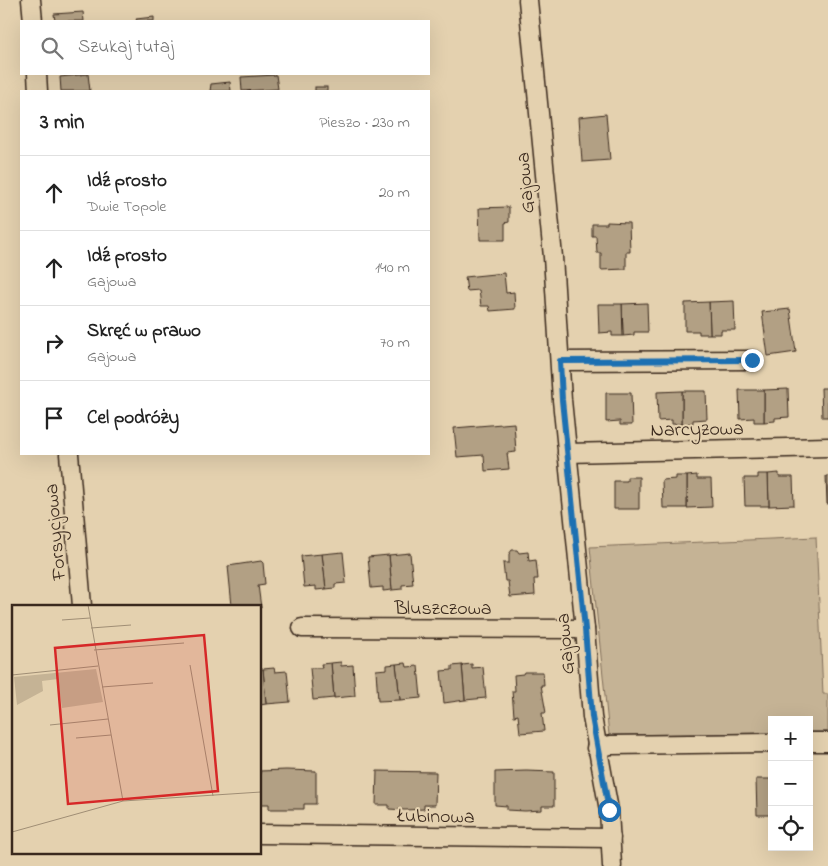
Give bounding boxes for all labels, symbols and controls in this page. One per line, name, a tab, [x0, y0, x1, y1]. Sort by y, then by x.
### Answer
search box	[20, 20, 430, 75]
icon: search	[38, 34, 66, 62]
text: Szukaj tutaj	[78, 34, 174, 61]
text: 3 min	[40, 108, 84, 138]
text: Pieszo · 230 m	[319, 111, 410, 135]
street label: Gajowa	[509, 151, 544, 215]
text: Idź prosto	[87, 168, 167, 195]
icon: ahead	[40, 179, 68, 207]
text: 20 m	[379, 181, 410, 205]
text: Dwie Topole	[87, 195, 167, 219]
text: Idź prosto	[87, 243, 167, 270]
icon: ahead	[40, 254, 68, 282]
text: 140 m	[375, 256, 410, 280]
text: Gajowa	[87, 270, 136, 294]
text: Skręć w prawo	[87, 318, 201, 345]
icon: right	[40, 329, 68, 357]
text: 70 m	[380, 331, 410, 355]
text: Gajowa	[87, 345, 136, 369]
route end	[741, 349, 764, 372]
icon: arrive	[40, 404, 68, 432]
text: Cel podróży	[87, 405, 179, 432]
street label: Narcyzowa	[650, 415, 744, 446]
street label: Forsycjowa	[38, 482, 75, 582]
street label: Bluszczowa	[393, 595, 492, 624]
inset map	[12, 605, 261, 854]
street label: Gajowa	[549, 612, 584, 676]
map controls	[768, 716, 813, 851]
button: +	[768, 716, 813, 761]
button: −	[768, 761, 813, 806]
route start	[598, 799, 621, 822]
street label: Łubinowa	[396, 802, 475, 833]
button: locate	[768, 806, 813, 851]

